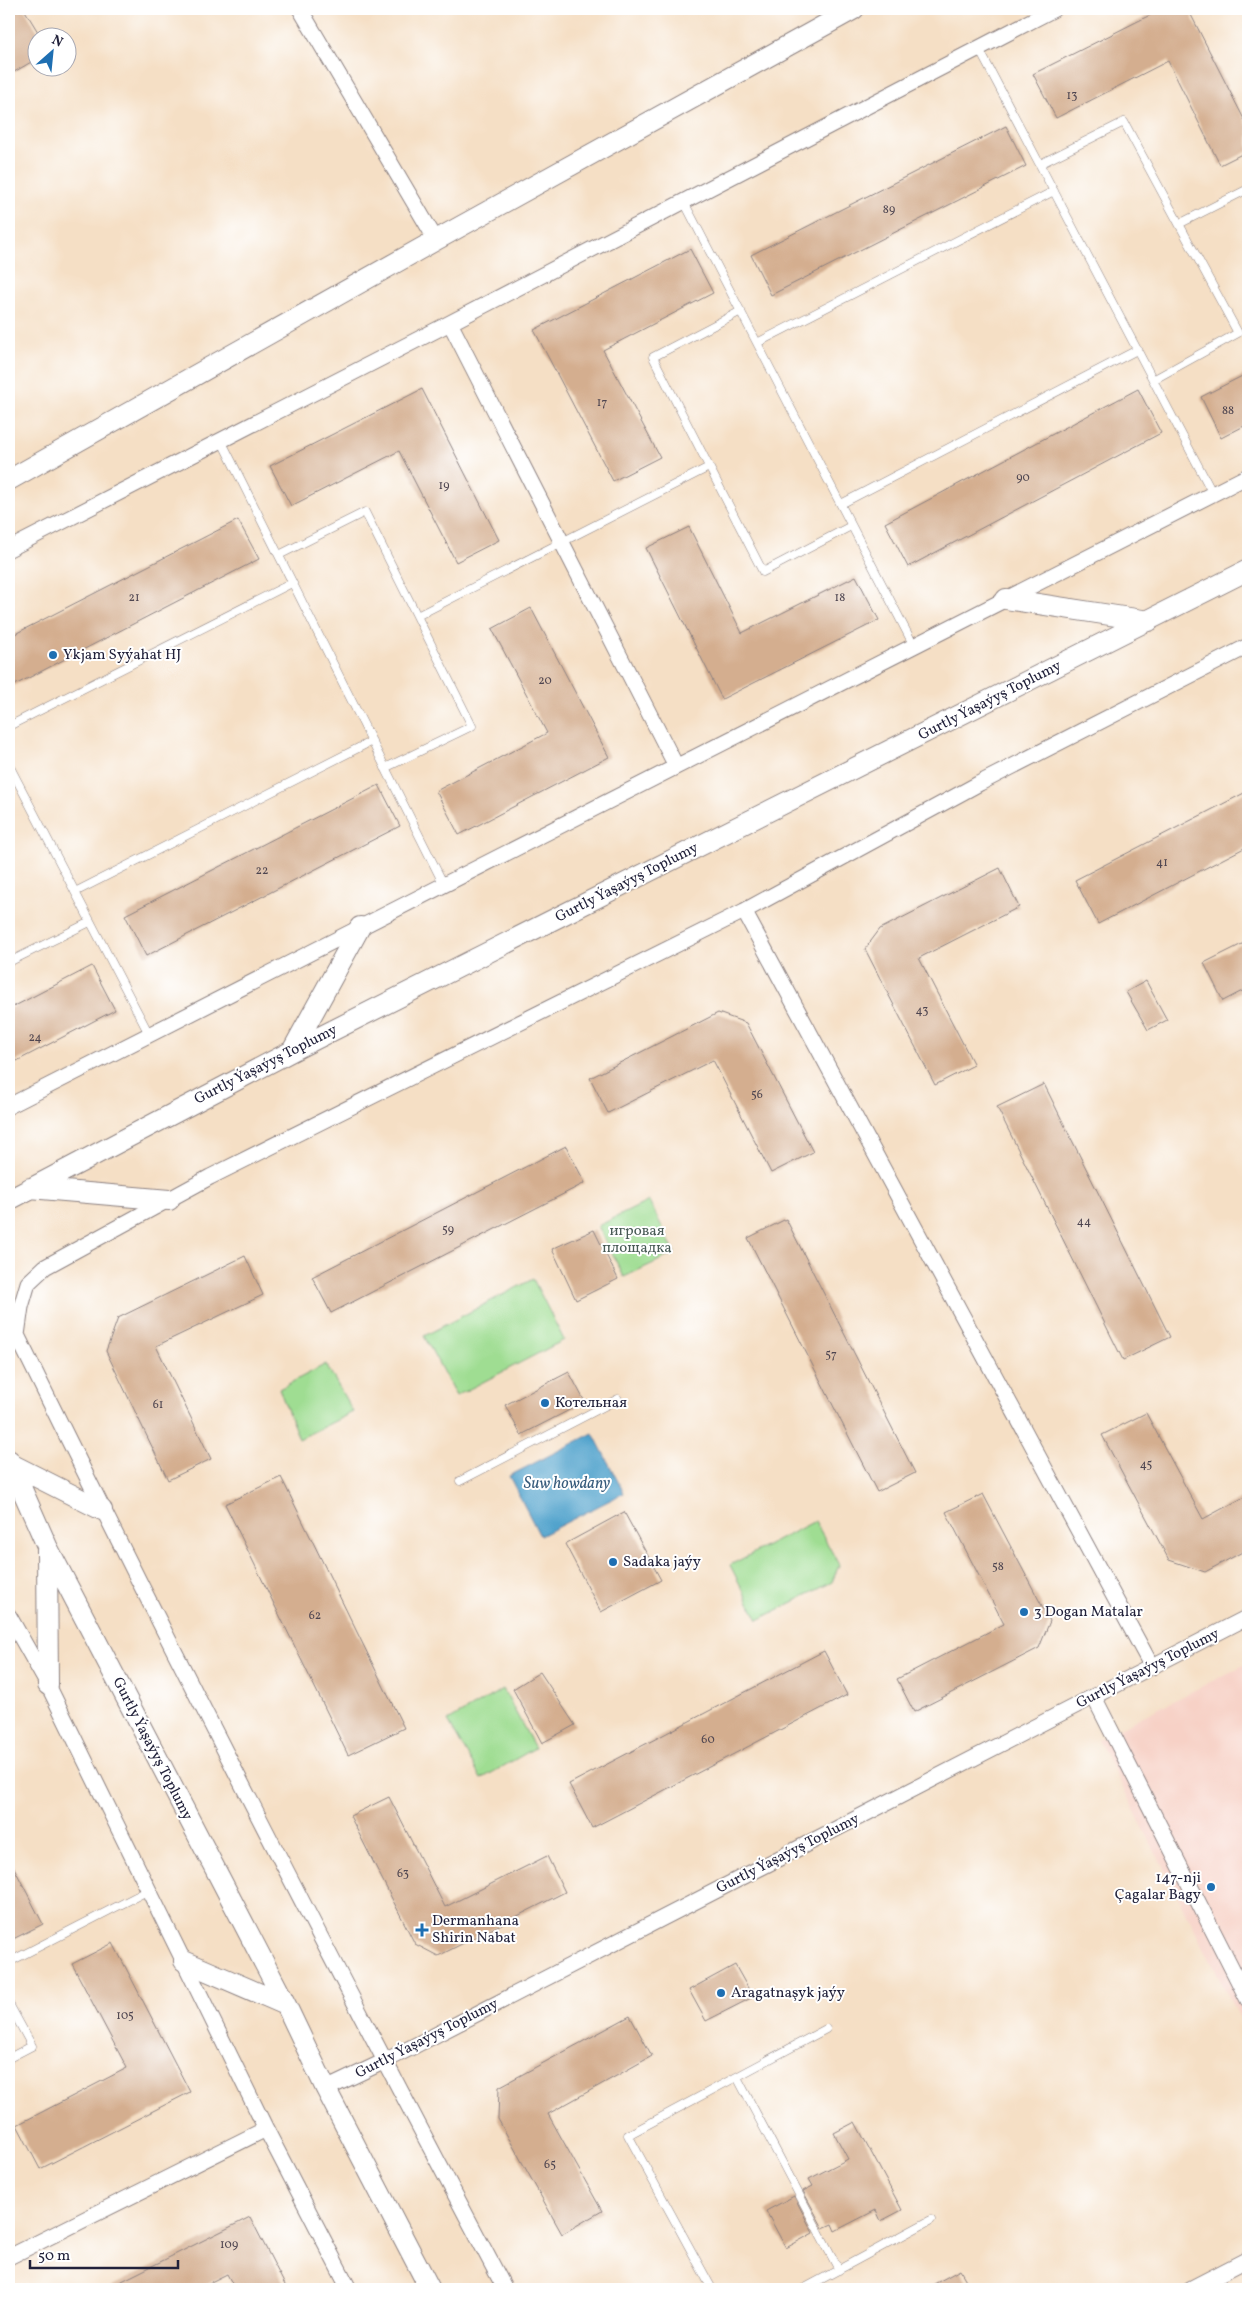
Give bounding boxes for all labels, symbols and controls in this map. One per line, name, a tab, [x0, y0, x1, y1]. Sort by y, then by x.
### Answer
north arrow	[28, 28, 78, 78]
text: N	[48, 31, 66, 53]
house number: 13	[1067, 88, 1077, 104]
house number: 89	[883, 202, 895, 218]
house number: 17	[597, 395, 607, 411]
house number: 88	[1222, 403, 1234, 419]
house number: 90	[1016, 470, 1030, 486]
house number: 19	[439, 478, 449, 494]
house number: 21	[128, 590, 140, 606]
house number: 18	[835, 590, 845, 606]
place label: Ykjam Syýahat HJ	[63, 645, 181, 666]
marker: Ykjam Syýahat HJ	[47, 649, 59, 661]
street label: Gurtly Ýaşaýyş Toplumy	[915, 656, 1065, 746]
house number: 20	[538, 673, 552, 689]
street label: Gurtly Ýaşaýyş Toplumy	[552, 838, 702, 928]
house number: 41	[1156, 855, 1168, 871]
house number: 22	[256, 863, 268, 879]
house number: 43	[916, 1003, 928, 1019]
street label: Gurtly Ýaşaýyş Toplumy	[191, 1020, 341, 1110]
house number: 24	[28, 1030, 42, 1046]
house number: 56	[751, 1087, 763, 1103]
house number: 44	[1077, 1214, 1091, 1230]
park label: игровая площадка	[602, 1221, 672, 1259]
house number: 59	[442, 1222, 454, 1238]
house number: 57	[825, 1347, 837, 1363]
place label: Котельная	[555, 1393, 627, 1414]
house number: 61	[153, 1397, 163, 1413]
marker: Котельная	[539, 1397, 551, 1409]
house number: 45	[1140, 1457, 1153, 1473]
water label: Suw howdany	[524, 1473, 610, 1495]
place label: Sadaka jaýy	[623, 1552, 701, 1573]
marker: Sadaka jaýy	[607, 1556, 619, 1568]
house number: 58	[992, 1559, 1004, 1575]
place label: 3 Dogan Matalar	[1034, 1602, 1143, 1623]
marker: 3 Dogan Matalar	[1018, 1606, 1030, 1618]
house number: 62	[309, 1608, 321, 1624]
street label: Gurtly Ýaşaýyş Toplumy	[1073, 1624, 1223, 1714]
street label: Gurtly Ýaşaýyş Toplumy	[107, 1674, 197, 1824]
house number: 60	[701, 1732, 715, 1748]
street label: Gurtly Ýaşaýyş Toplumy	[713, 1809, 863, 1899]
house number: 63	[397, 1866, 409, 1882]
place label: 147-nji Çagalar Bagy	[1115, 1868, 1201, 1906]
marker: 147-nji Çagalar Bagy	[1205, 1881, 1217, 1893]
place label: Dermanhana Shirin Nabat	[432, 1911, 519, 1949]
marker: Dermanhana Shirin Nabat	[416, 1924, 428, 1936]
place label: Aragatnaşyk jaýy	[731, 1983, 845, 2004]
marker: Aragatnaşyk jaýy	[715, 1987, 727, 1999]
street label: Gurtly Ýaşaýyş Toplumy	[352, 1994, 502, 2084]
house number: 105	[116, 2008, 134, 2024]
house number: 65	[544, 2157, 556, 2173]
house number: 109	[220, 2237, 238, 2253]
scale bar	[30, 2238, 178, 2270]
text: 50 m	[38, 2246, 70, 2267]

